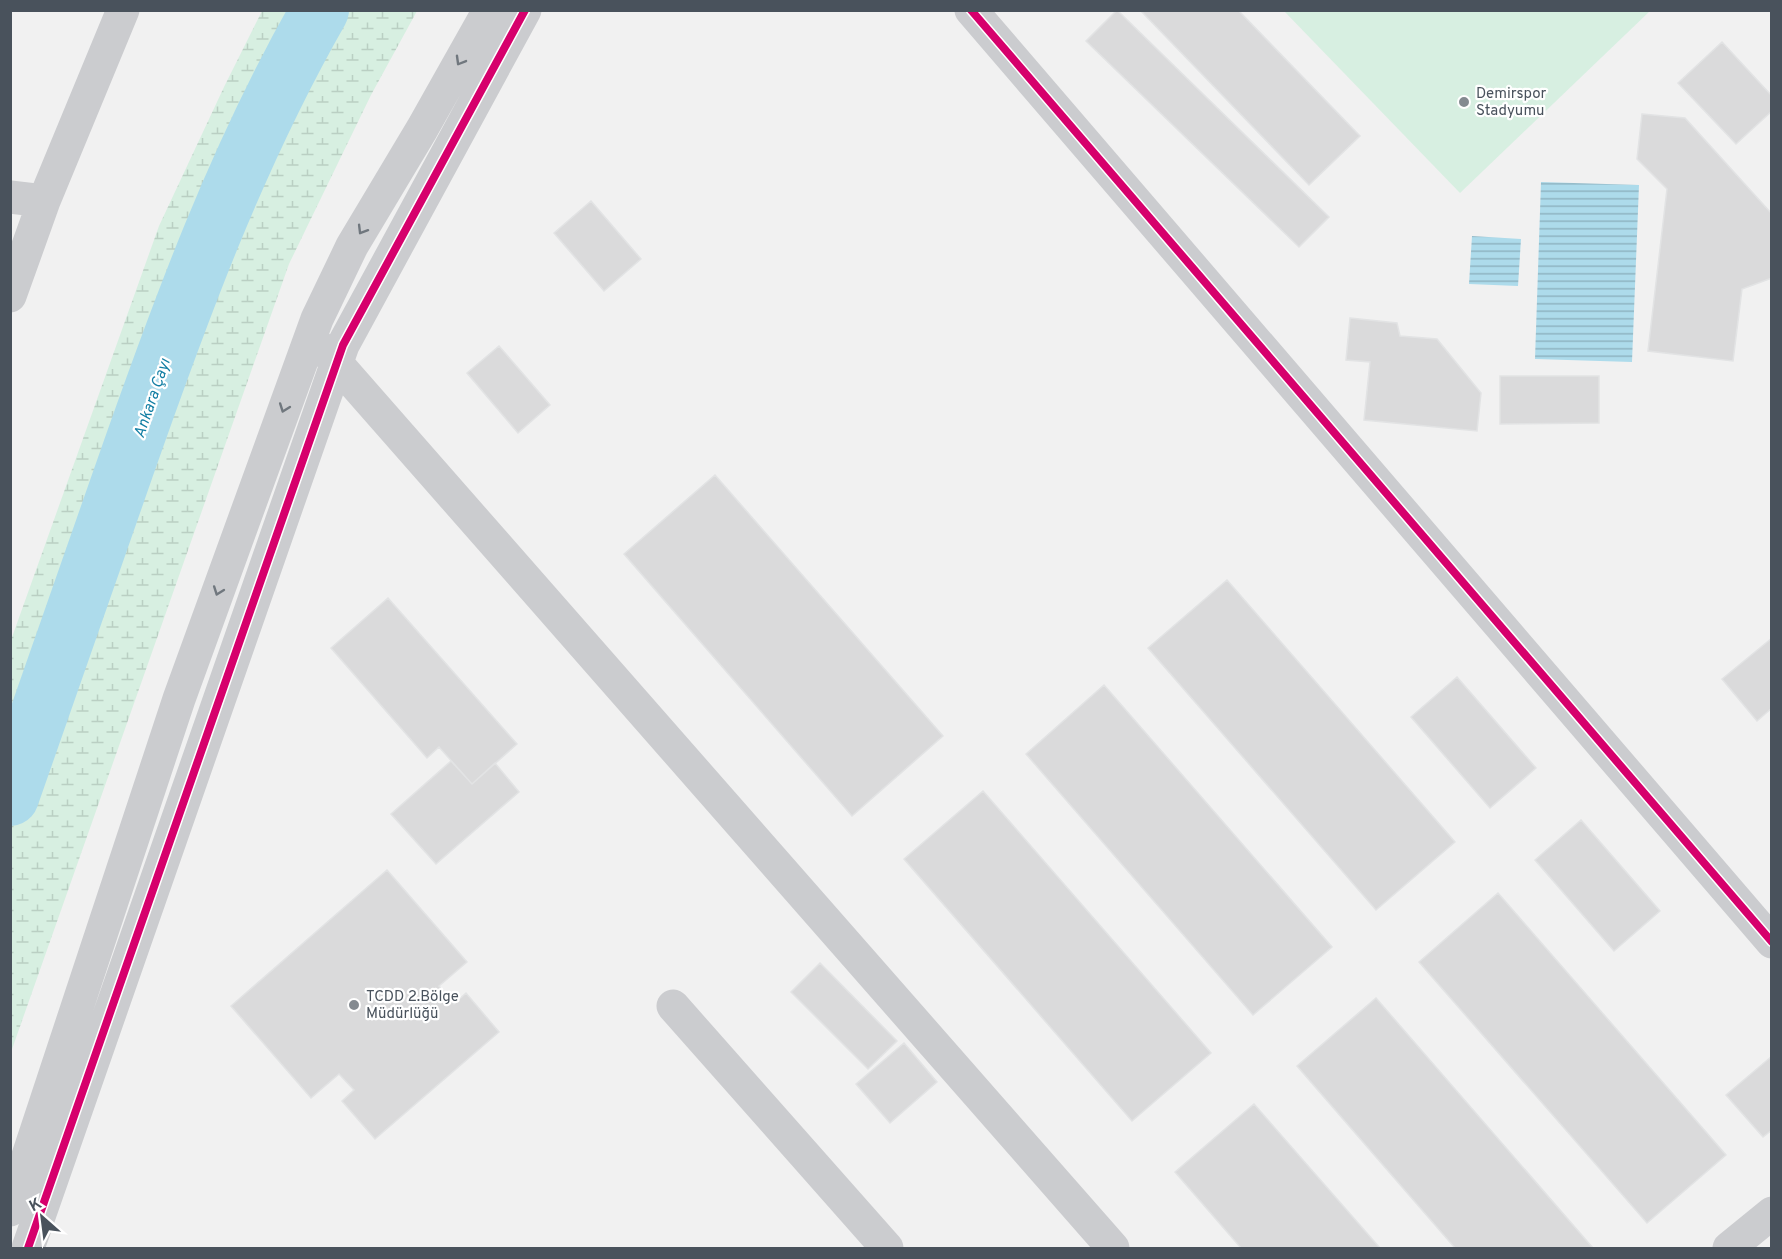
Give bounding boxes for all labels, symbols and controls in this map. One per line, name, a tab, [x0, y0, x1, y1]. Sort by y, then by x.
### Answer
one-way arrow	[456, 55, 467, 66]
place label: Demirspor Stadyumu	[1476, 85, 1547, 121]
marker: Demirspor Stadyumu	[1457, 95, 1471, 109]
one-way arrow	[357, 224, 369, 234]
water label: Ankara Çayı	[130, 355, 176, 441]
one-way arrow	[279, 402, 292, 413]
one-way arrow	[212, 586, 225, 596]
place label: TCDD 2.Bölge Müdürlüğü	[366, 988, 459, 1024]
marker: TCDD 2.Bölge Müdürlüğü	[347, 998, 361, 1012]
north arrow	[12, 1187, 72, 1247]
text: K	[26, 1194, 46, 1217]

